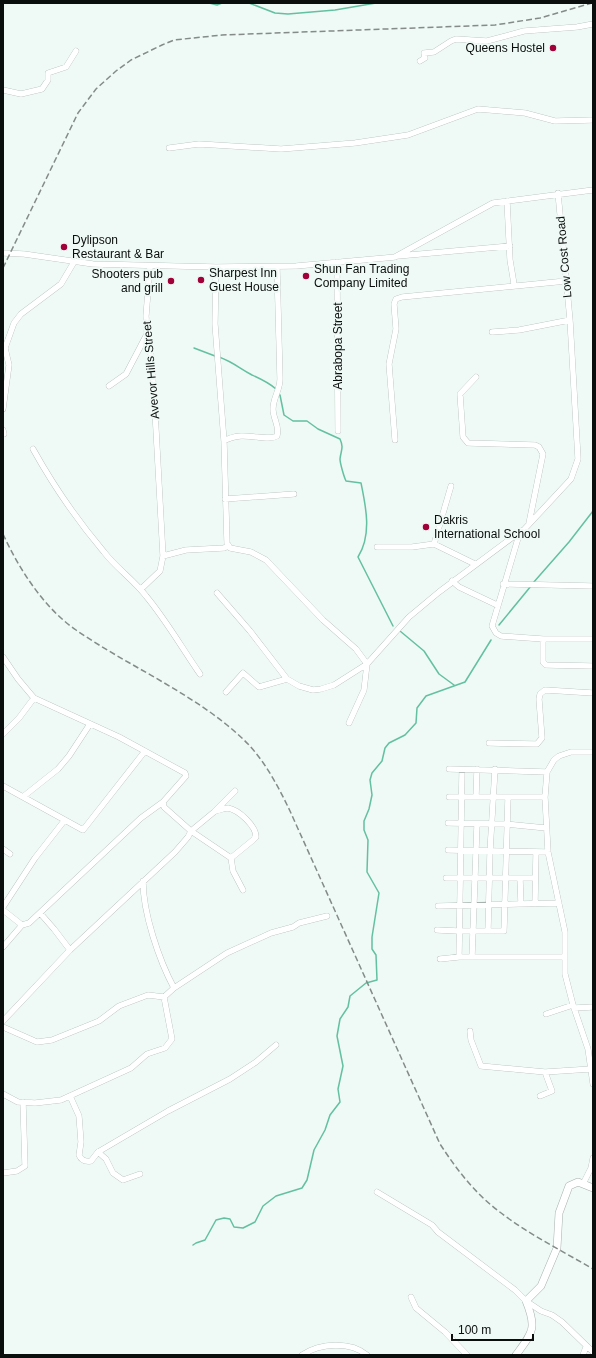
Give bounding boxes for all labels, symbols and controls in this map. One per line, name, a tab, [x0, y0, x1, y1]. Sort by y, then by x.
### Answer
place label: Queens Hostel	[466, 41, 545, 55]
marker: Queens Hostel	[548, 43, 558, 53]
street label: Low Cost Road	[553, 216, 575, 298]
place label: Dylipson Restaurant & Bar	[72, 233, 164, 261]
marker: Dylipson Restaurant & Bar	[59, 242, 69, 252]
place label: Shun Fan Trading Company Limited	[314, 262, 409, 290]
place label: Sharpest Inn Guest House	[209, 266, 279, 294]
place label: Shooters pub and grill	[92, 267, 163, 295]
marker: Shun Fan Trading Company Limited	[301, 271, 311, 281]
marker: Sharpest Inn Guest House	[196, 275, 206, 285]
marker: Shooters pub and grill	[166, 276, 176, 286]
street label: Abrabopa Street	[331, 302, 345, 390]
street label: Avevor Hills Street	[140, 320, 162, 420]
place label: Dakris International School	[434, 513, 540, 541]
marker: Dakris International School	[421, 522, 431, 532]
scale bar	[452, 1316, 533, 1342]
text: 100 m	[458, 1323, 491, 1337]

